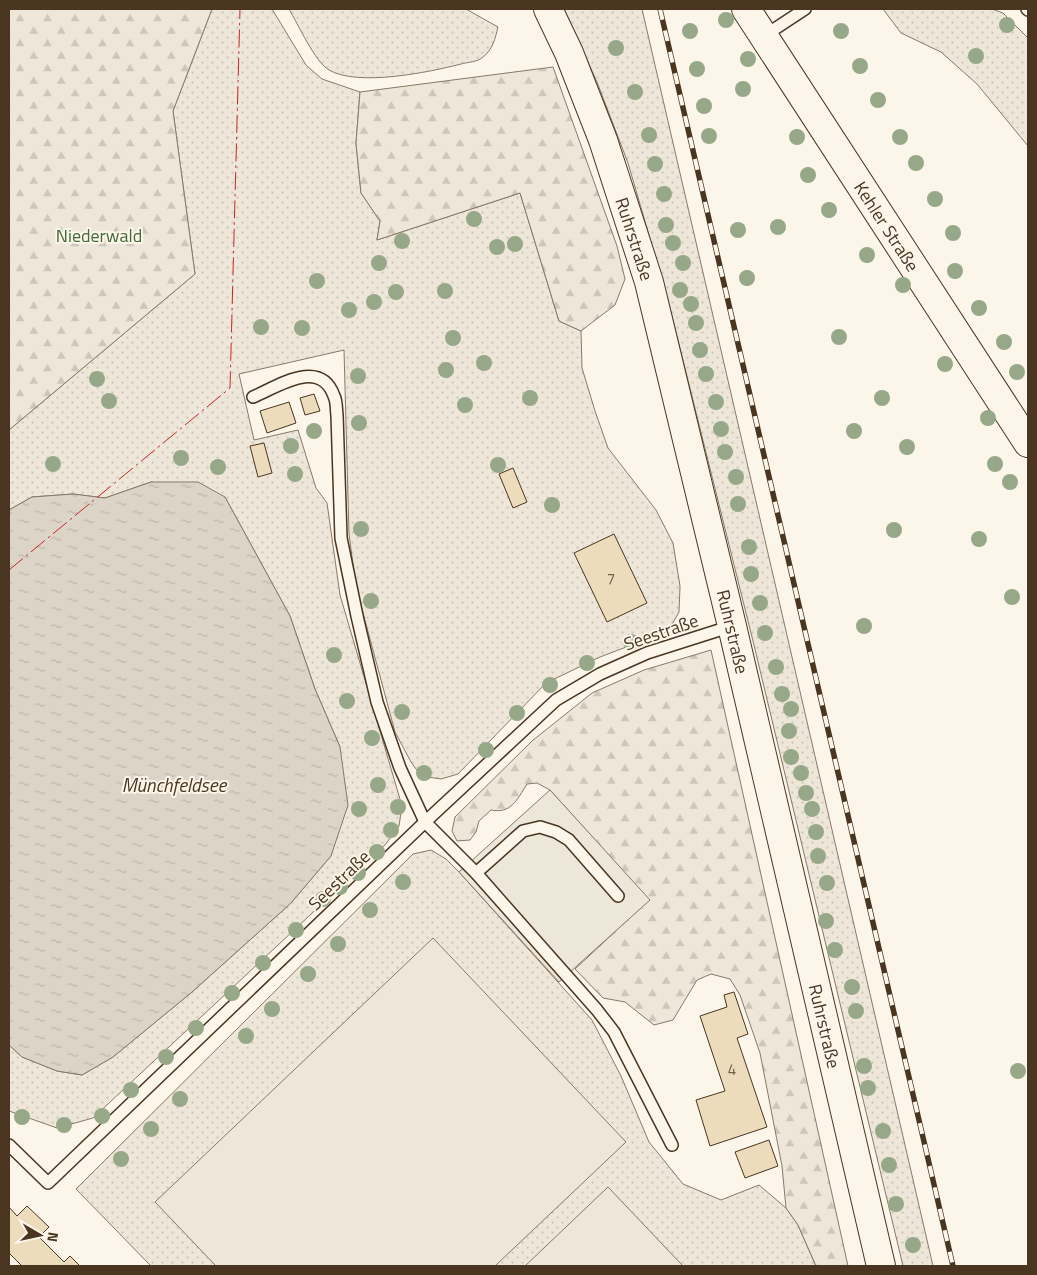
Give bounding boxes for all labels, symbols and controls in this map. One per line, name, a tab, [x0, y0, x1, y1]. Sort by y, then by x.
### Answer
street label: Kehler Straße	[848, 176, 926, 277]
street label: Ruhrstraße	[609, 194, 661, 284]
park label: Niederwald	[56, 222, 142, 249]
house number: 7	[607, 567, 615, 590]
street label: Ruhrstraße	[710, 587, 756, 676]
street label: Seestraße	[620, 607, 702, 657]
water label: Münchfeldsee	[122, 770, 228, 799]
street label: Seestraße	[302, 843, 376, 917]
street label: Ruhrstraße	[802, 981, 848, 1071]
house number: 4	[728, 1058, 736, 1081]
north arrow	[15, 1210, 65, 1260]
text: N	[42, 1231, 64, 1244]

